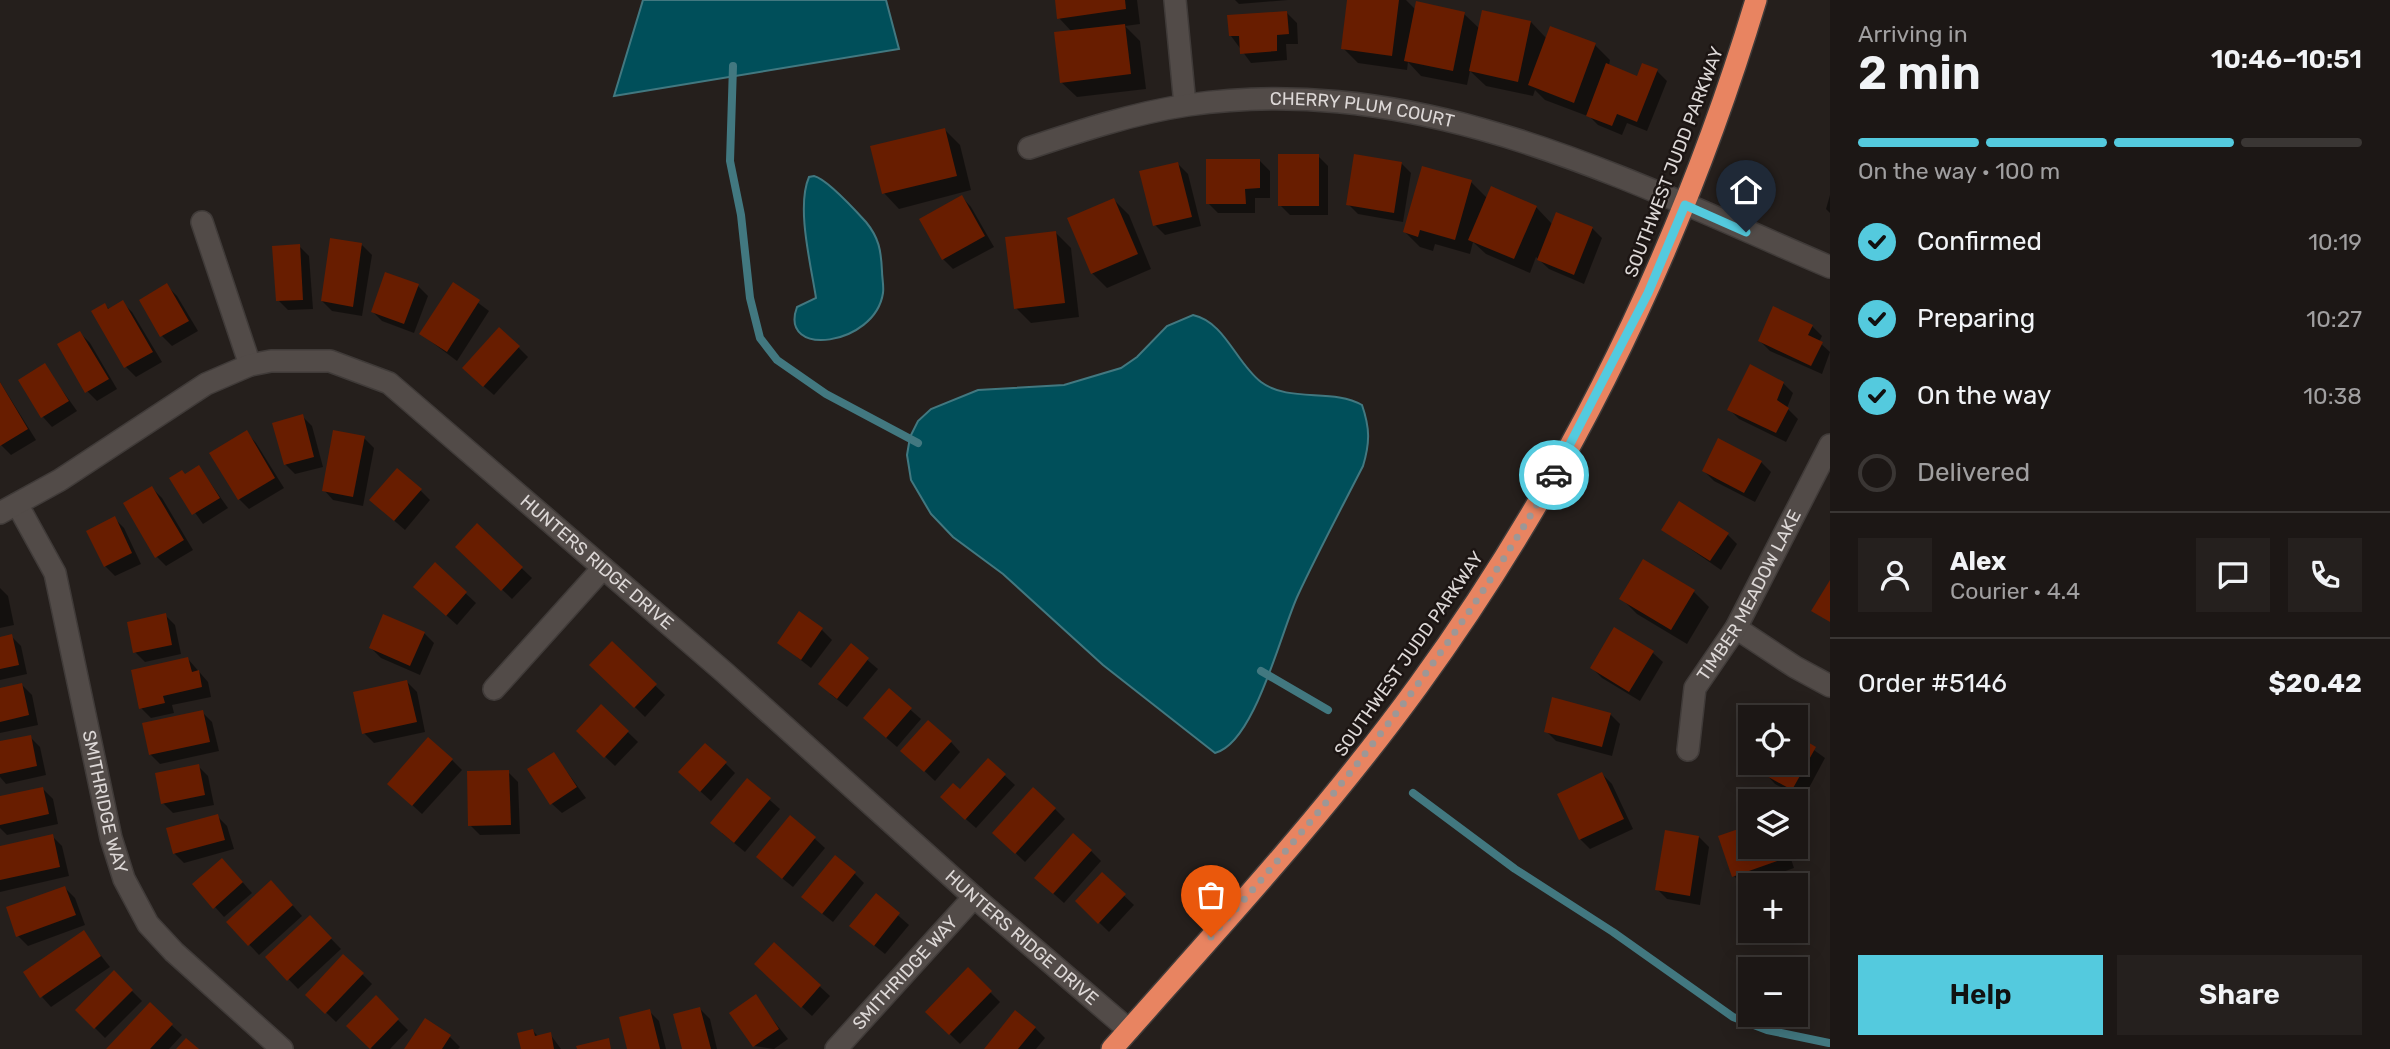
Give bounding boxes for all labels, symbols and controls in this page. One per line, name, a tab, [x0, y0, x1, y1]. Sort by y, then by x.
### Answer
text: Arriving in	[1858, 20, 1968, 48]
street label: SOUTHWEST JUDD PARKWAY	[1620, 43, 1728, 280]
text: 10:46–10:51	[2211, 44, 2362, 75]
text: 2 min	[1858, 46, 1981, 101]
street label: CHERRY PLUM COURT	[1270, 88, 1457, 133]
text: On the way · 100 m	[1858, 157, 2060, 185]
pin	[1716, 160, 1776, 232]
icon: home	[1727, 171, 1765, 209]
icon: check	[1858, 223, 1896, 261]
text: Confirmed	[1917, 226, 2042, 257]
text: 10:19	[2308, 228, 2362, 256]
icon: check	[1858, 300, 1896, 338]
text: Preparing	[1917, 303, 2035, 334]
text: 10:27	[2306, 305, 2362, 333]
icon: check	[1858, 377, 1896, 415]
text: On the way	[1917, 380, 2051, 411]
text: 10:38	[2303, 382, 2362, 410]
courier	[1519, 440, 1589, 510]
icon: car	[1535, 456, 1573, 494]
text: Delivered	[1917, 457, 2030, 488]
street label: HUNTERS RIDGE DRIVE	[516, 490, 678, 634]
street label: TIMBER MEADOW LAKE	[1692, 506, 1806, 685]
button: person	[1858, 538, 1932, 612]
button: chat	[2196, 538, 2270, 612]
button: phone	[2288, 538, 2362, 612]
text: Alex	[1950, 546, 2006, 577]
street label: SOUTHWEST JUDD PARKWAY	[1330, 547, 1489, 761]
text: Courier · 4.4	[1950, 577, 2080, 605]
text: Order #5146	[1858, 668, 2007, 699]
text: $20.42	[2268, 668, 2362, 699]
map controls	[1738, 705, 1808, 1027]
button: locate	[1738, 705, 1808, 775]
street label: SMITHRIDGE WAY	[78, 728, 133, 877]
button: layers	[1738, 789, 1808, 859]
street label: HUNTERS RIDGE DRIVE	[941, 865, 1103, 1010]
pin	[1181, 865, 1241, 937]
button: +	[1738, 873, 1808, 943]
icon: bag	[1192, 876, 1230, 914]
street label: SMITHRIDGE WAY	[848, 911, 963, 1034]
button: Help	[1858, 955, 2103, 1035]
button: Share	[2117, 955, 2362, 1035]
button: −	[1738, 957, 1808, 1027]

